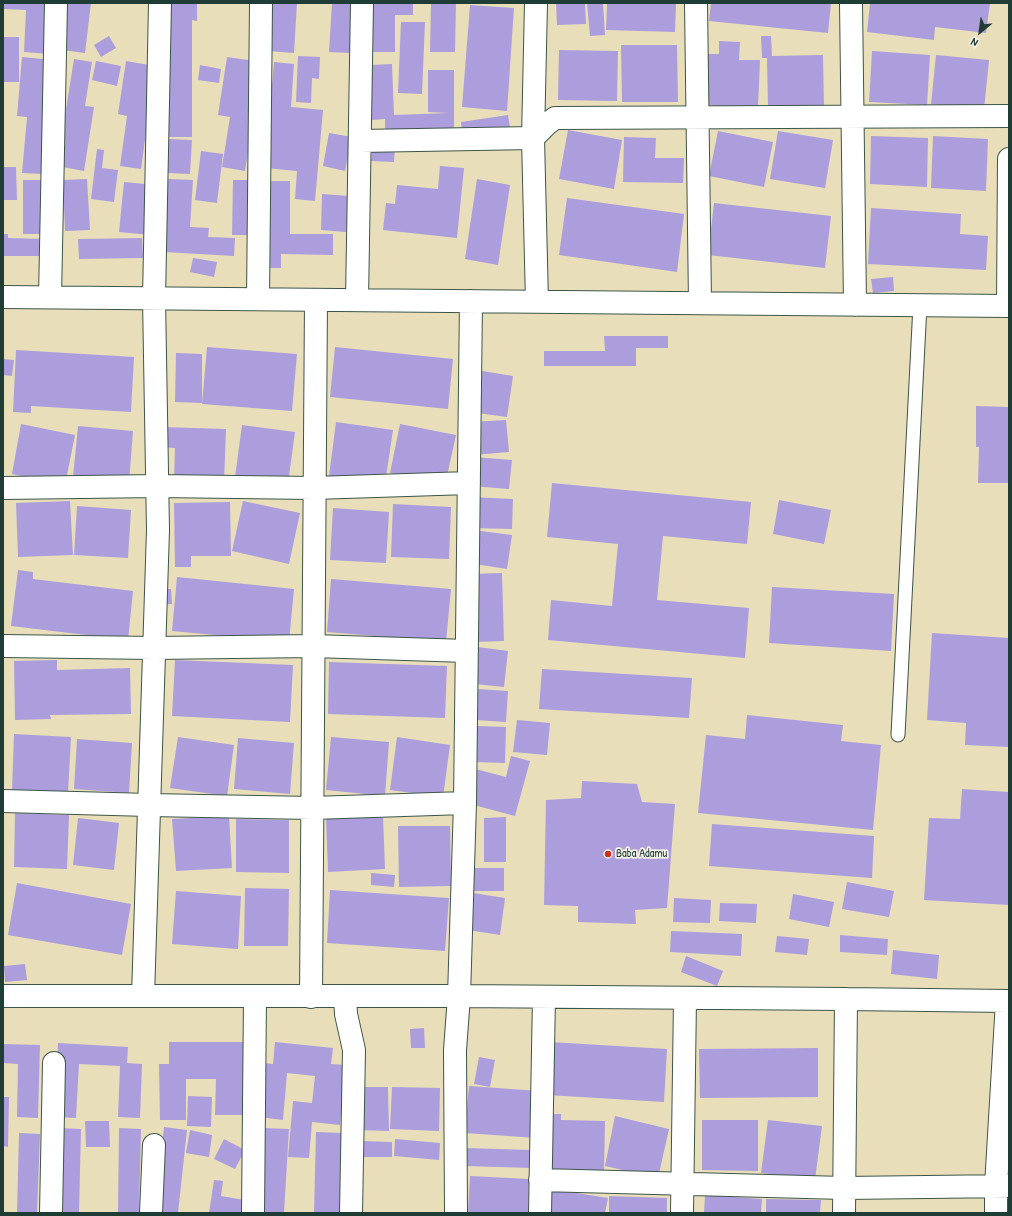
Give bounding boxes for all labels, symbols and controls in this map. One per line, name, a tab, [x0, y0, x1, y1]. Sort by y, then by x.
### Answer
north arrow	[960, 12, 1000, 52]
text: N	[968, 35, 980, 50]
place label: Baba Adamu	[616, 847, 667, 861]
marker: Baba Adamu	[603, 849, 613, 859]

